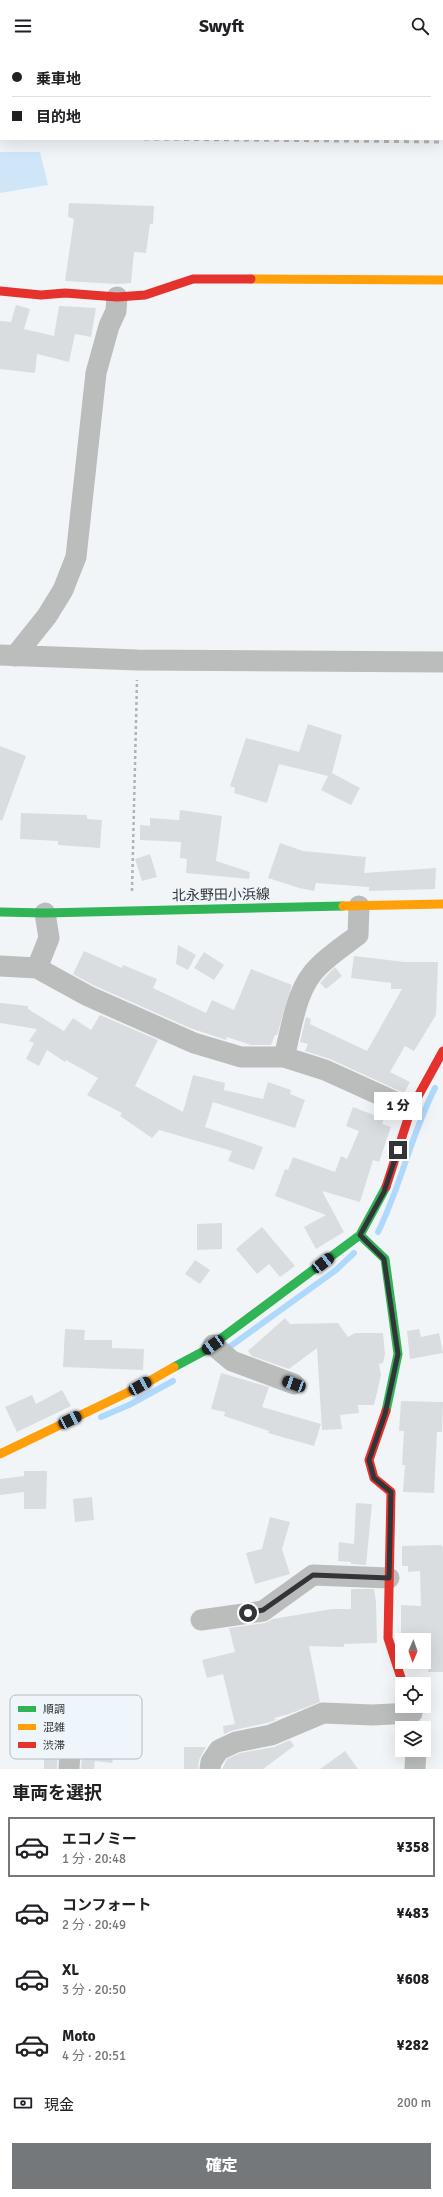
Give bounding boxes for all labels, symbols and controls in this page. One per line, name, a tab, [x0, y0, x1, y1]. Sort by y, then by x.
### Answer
icon: menu	[12, 15, 34, 37]
text: Swyft	[199, 15, 244, 37]
icon: search	[409, 15, 431, 37]
text: 乗車地	[36, 70, 81, 88]
text: 目的地	[36, 108, 81, 126]
street label: 北永野田小浜線	[172, 886, 270, 904]
callout: 1 分	[374, 1092, 422, 1120]
text: 1 分	[387, 1098, 409, 1114]
route end	[389, 1141, 407, 1159]
car	[310, 1251, 336, 1275]
car	[200, 1333, 226, 1357]
car	[281, 1374, 307, 1394]
car	[127, 1375, 153, 1397]
car	[57, 1409, 83, 1431]
route start	[239, 1604, 257, 1622]
north arrow	[395, 1633, 431, 1669]
map controls	[395, 1633, 431, 1757]
button: locate	[395, 1677, 431, 1713]
legend	[10, 1695, 142, 1759]
text: 順調	[43, 1703, 65, 1716]
text: 混雑	[43, 1721, 65, 1734]
button: layers	[395, 1721, 431, 1757]
text: 渋滞	[43, 1739, 65, 1752]
text: 車両を選択	[12, 1782, 102, 1804]
icon: car	[14, 1829, 50, 1865]
text: エコノミー	[62, 1830, 137, 1848]
text: ¥358	[397, 1838, 429, 1856]
text: 1 分 · 20:48	[62, 1851, 126, 1867]
icon: car	[14, 1895, 50, 1931]
text: コンフォート	[62, 1896, 152, 1914]
text: ¥483	[397, 1904, 429, 1922]
text: 2 分 · 20:49	[62, 1917, 126, 1933]
icon: car	[14, 1961, 50, 1997]
text: XL	[62, 1961, 79, 1979]
text: ¥608	[397, 1970, 429, 1988]
text: 3 分 · 20:50	[62, 1982, 126, 1998]
icon: car	[14, 2027, 50, 2063]
text: Moto	[62, 2027, 96, 2045]
text: ¥282	[397, 2036, 429, 2054]
text: 4 分 · 20:51	[62, 2048, 126, 2064]
icon: cash	[12, 2092, 34, 2114]
text: 200 m	[397, 2095, 431, 2111]
text: 現金	[44, 2096, 74, 2114]
button: 確定	[12, 2143, 431, 2189]

